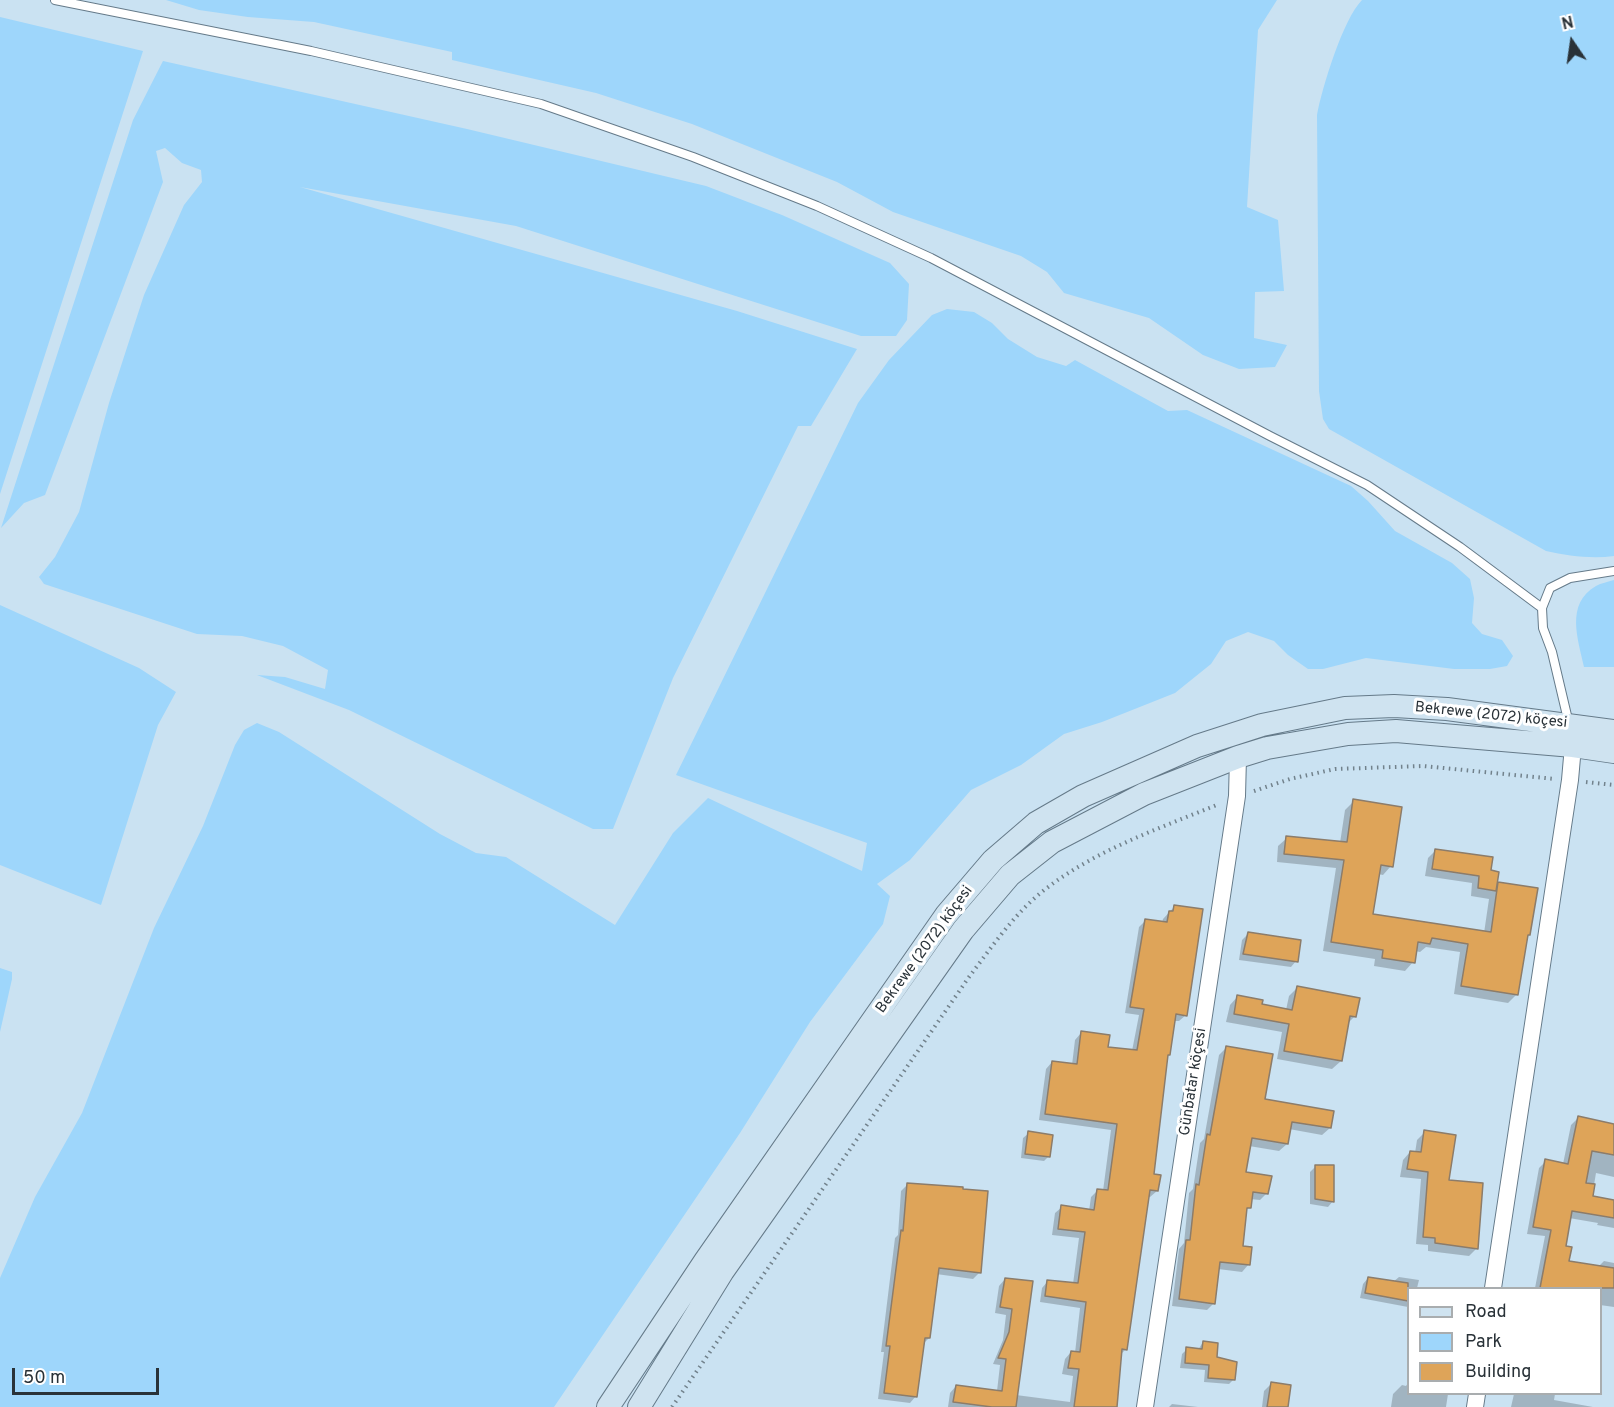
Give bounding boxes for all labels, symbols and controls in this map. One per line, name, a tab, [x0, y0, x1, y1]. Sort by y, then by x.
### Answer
north arrow	[1542, 12, 1602, 72]
text: N	[1560, 13, 1576, 35]
street label: Bekrewe (2072) köçesi	[1414, 699, 1568, 733]
street label: Bekrewe (2072) köçesi	[873, 883, 977, 1017]
street label: Günbatar köçesi	[1177, 1027, 1211, 1137]
legend	[1407, 1287, 1602, 1395]
text: Road	[1465, 1301, 1507, 1324]
text: Park	[1465, 1331, 1502, 1354]
scale bar	[15, 1356, 162, 1394]
text: Building	[1465, 1361, 1531, 1384]
text: 50 m	[23, 1367, 65, 1390]

